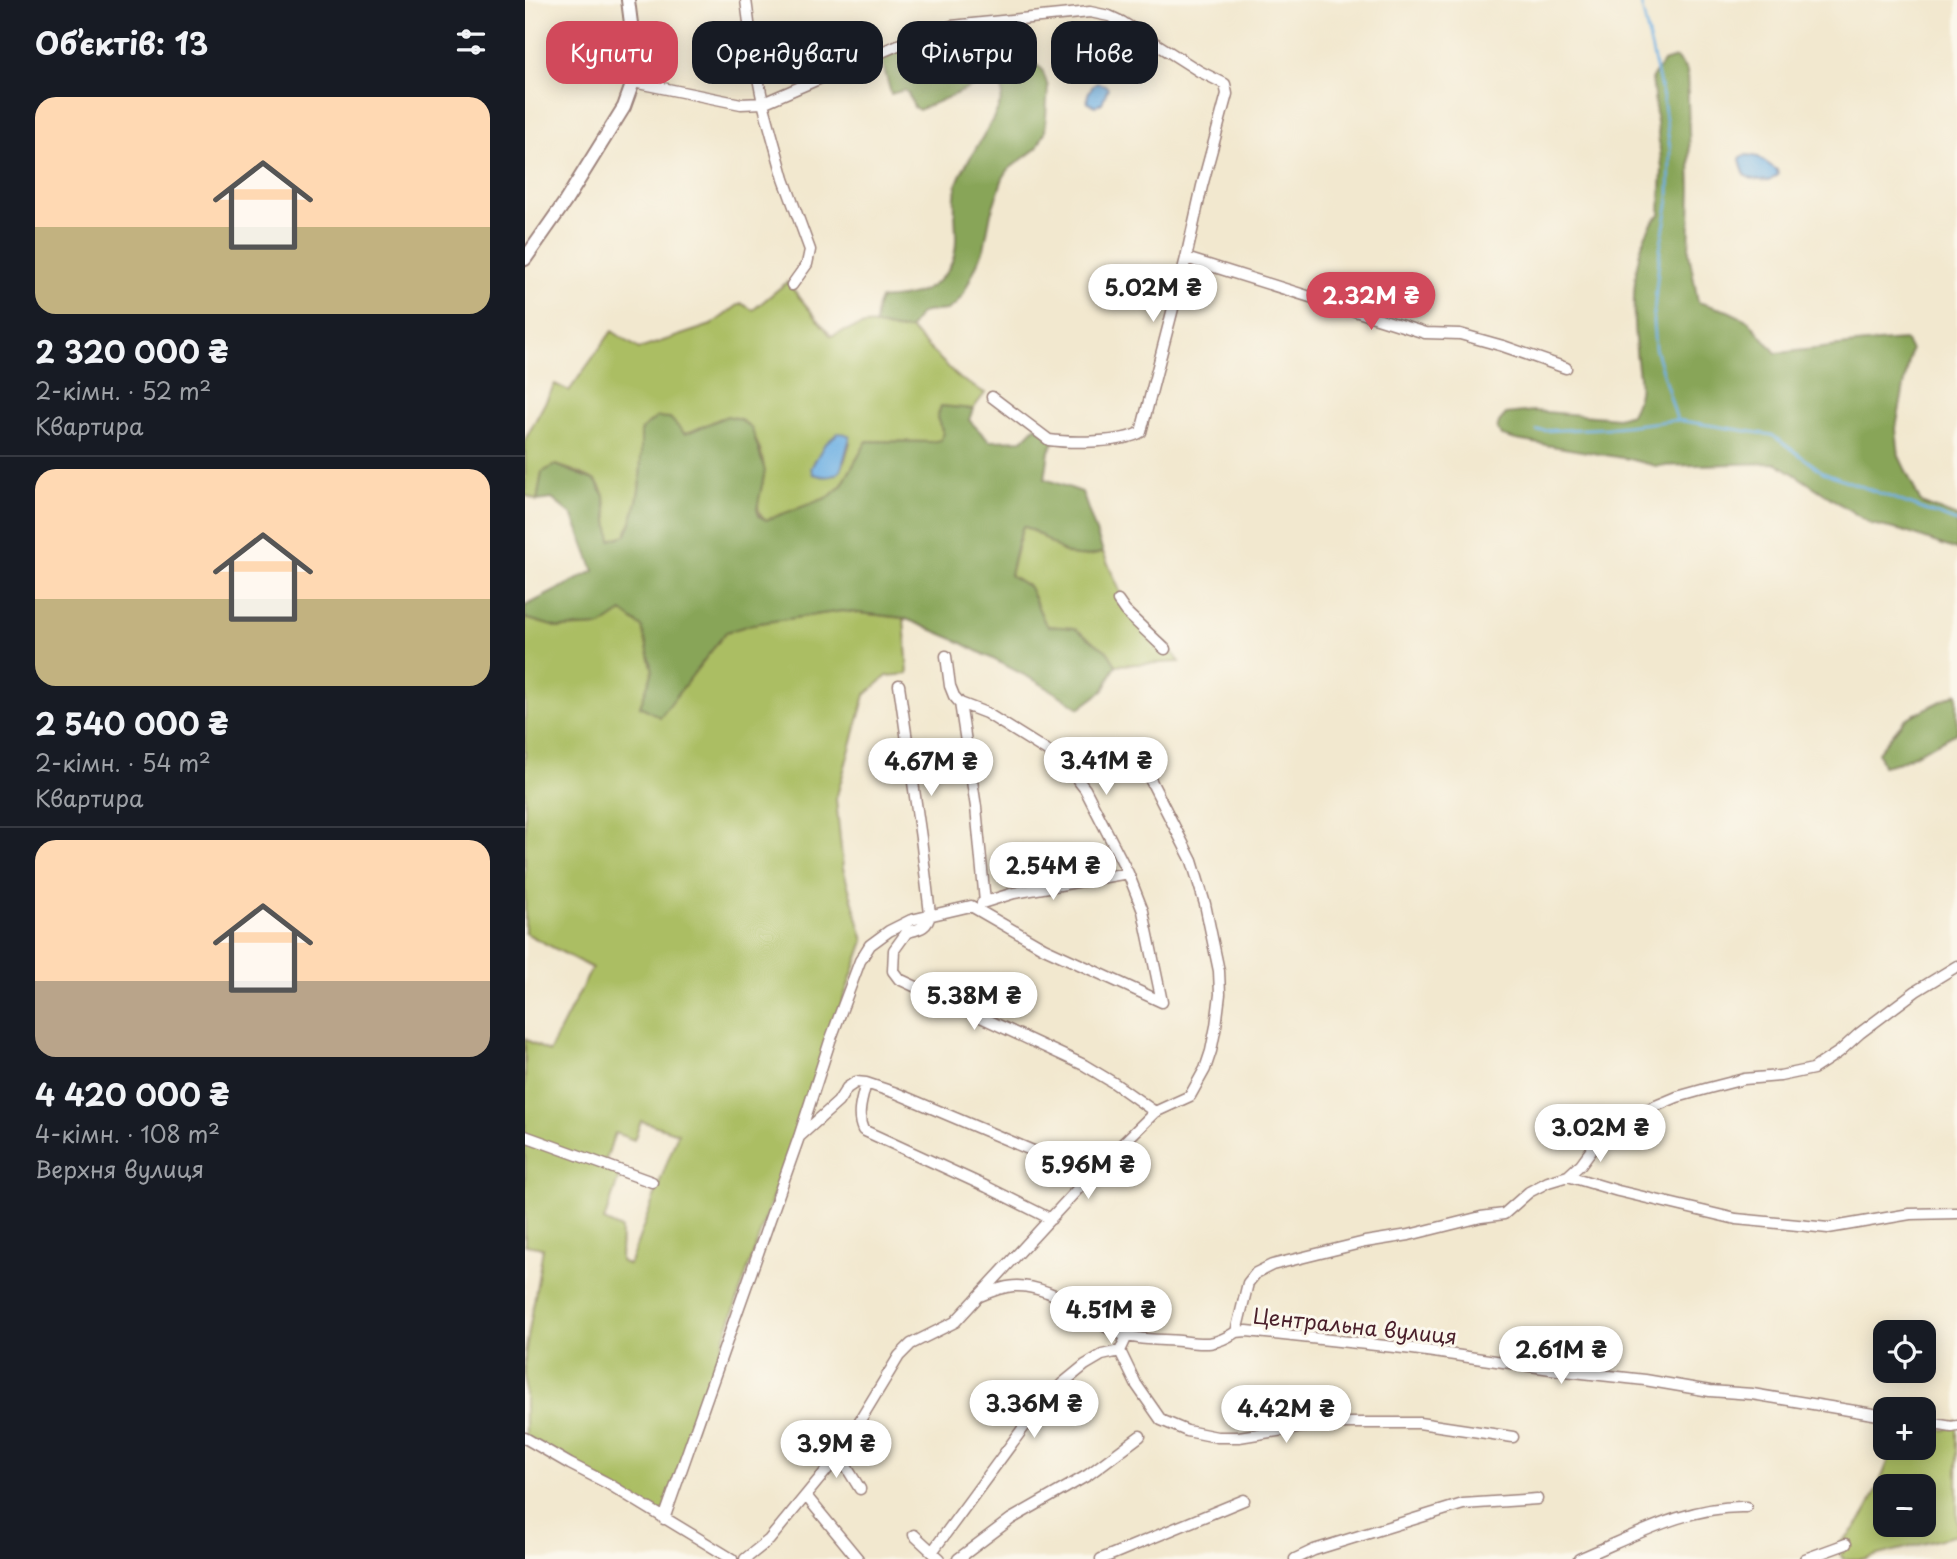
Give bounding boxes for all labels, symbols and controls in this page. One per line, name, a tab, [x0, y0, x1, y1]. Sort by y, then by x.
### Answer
text: Об’єктів: 13	[35, 20, 208, 65]
chip: Купити	[546, 21, 678, 84]
chip: Орендувати	[692, 21, 883, 84]
chip: Фільтри	[897, 21, 1037, 84]
chip: Нове	[1051, 21, 1158, 84]
icon: filters	[452, 23, 490, 61]
icon: home	[200, 142, 326, 268]
pin: 5.02M ₴	[1088, 264, 1218, 324]
text: 5.02M ₴	[1104, 269, 1202, 304]
pin: 2.32M ₴	[1306, 272, 1436, 332]
text: 2.32M ₴	[1322, 277, 1420, 312]
text: 2 320 000 ₴	[35, 328, 229, 373]
text: 2-кімн. · 52 m²	[35, 373, 211, 408]
text: Квартира	[35, 408, 143, 443]
icon: home	[200, 514, 326, 640]
text: 2 540 000 ₴	[35, 700, 229, 745]
pin: 4.67M ₴	[866, 738, 996, 798]
pin: 3.41M ₴	[1041, 738, 1171, 797]
text: 3.41M ₴	[1060, 742, 1152, 777]
text: 4.67M ₴	[884, 743, 978, 778]
text: 2-кімн. · 54 m²	[35, 745, 211, 780]
text: Квартира	[35, 780, 143, 815]
pin: 2.54M ₴	[988, 842, 1118, 902]
text: 2.54M ₴	[1005, 847, 1101, 882]
icon: home	[200, 885, 326, 1011]
pin: 5.38M ₴	[909, 972, 1039, 1032]
text: 5.38M ₴	[926, 977, 1022, 1012]
text: 4 420 000 ₴	[35, 1071, 230, 1116]
pin: 3.02M ₴	[1535, 1104, 1665, 1164]
text: 3.02M ₴	[1551, 1109, 1649, 1144]
text: 4-кімн. · 108 m²	[35, 1116, 220, 1151]
pin: 5.96M ₴	[1023, 1142, 1153, 1201]
text: 5.96M ₴	[1041, 1146, 1135, 1181]
text: Верхня вулиця	[35, 1151, 204, 1186]
pin: 4.51M ₴	[1046, 1286, 1176, 1346]
text: 4.51M ₴	[1066, 1291, 1156, 1326]
street label: Центральна вулиця	[1251, 1298, 1459, 1352]
map controls	[1873, 1320, 1936, 1537]
button: locate	[1873, 1320, 1936, 1383]
pin: 2.61M ₴	[1496, 1326, 1626, 1386]
text: 2.61M ₴	[1515, 1331, 1607, 1366]
pin: 3.36M ₴	[969, 1380, 1099, 1440]
text: 3.36M ₴	[986, 1385, 1082, 1420]
pin: 4.42M ₴	[1221, 1386, 1351, 1445]
text: 4.42M ₴	[1237, 1390, 1335, 1425]
button: +	[1873, 1397, 1936, 1460]
pin: 3.9M ₴	[779, 1420, 893, 1480]
text: 3.9M ₴	[797, 1425, 875, 1460]
button: −	[1873, 1474, 1936, 1537]

